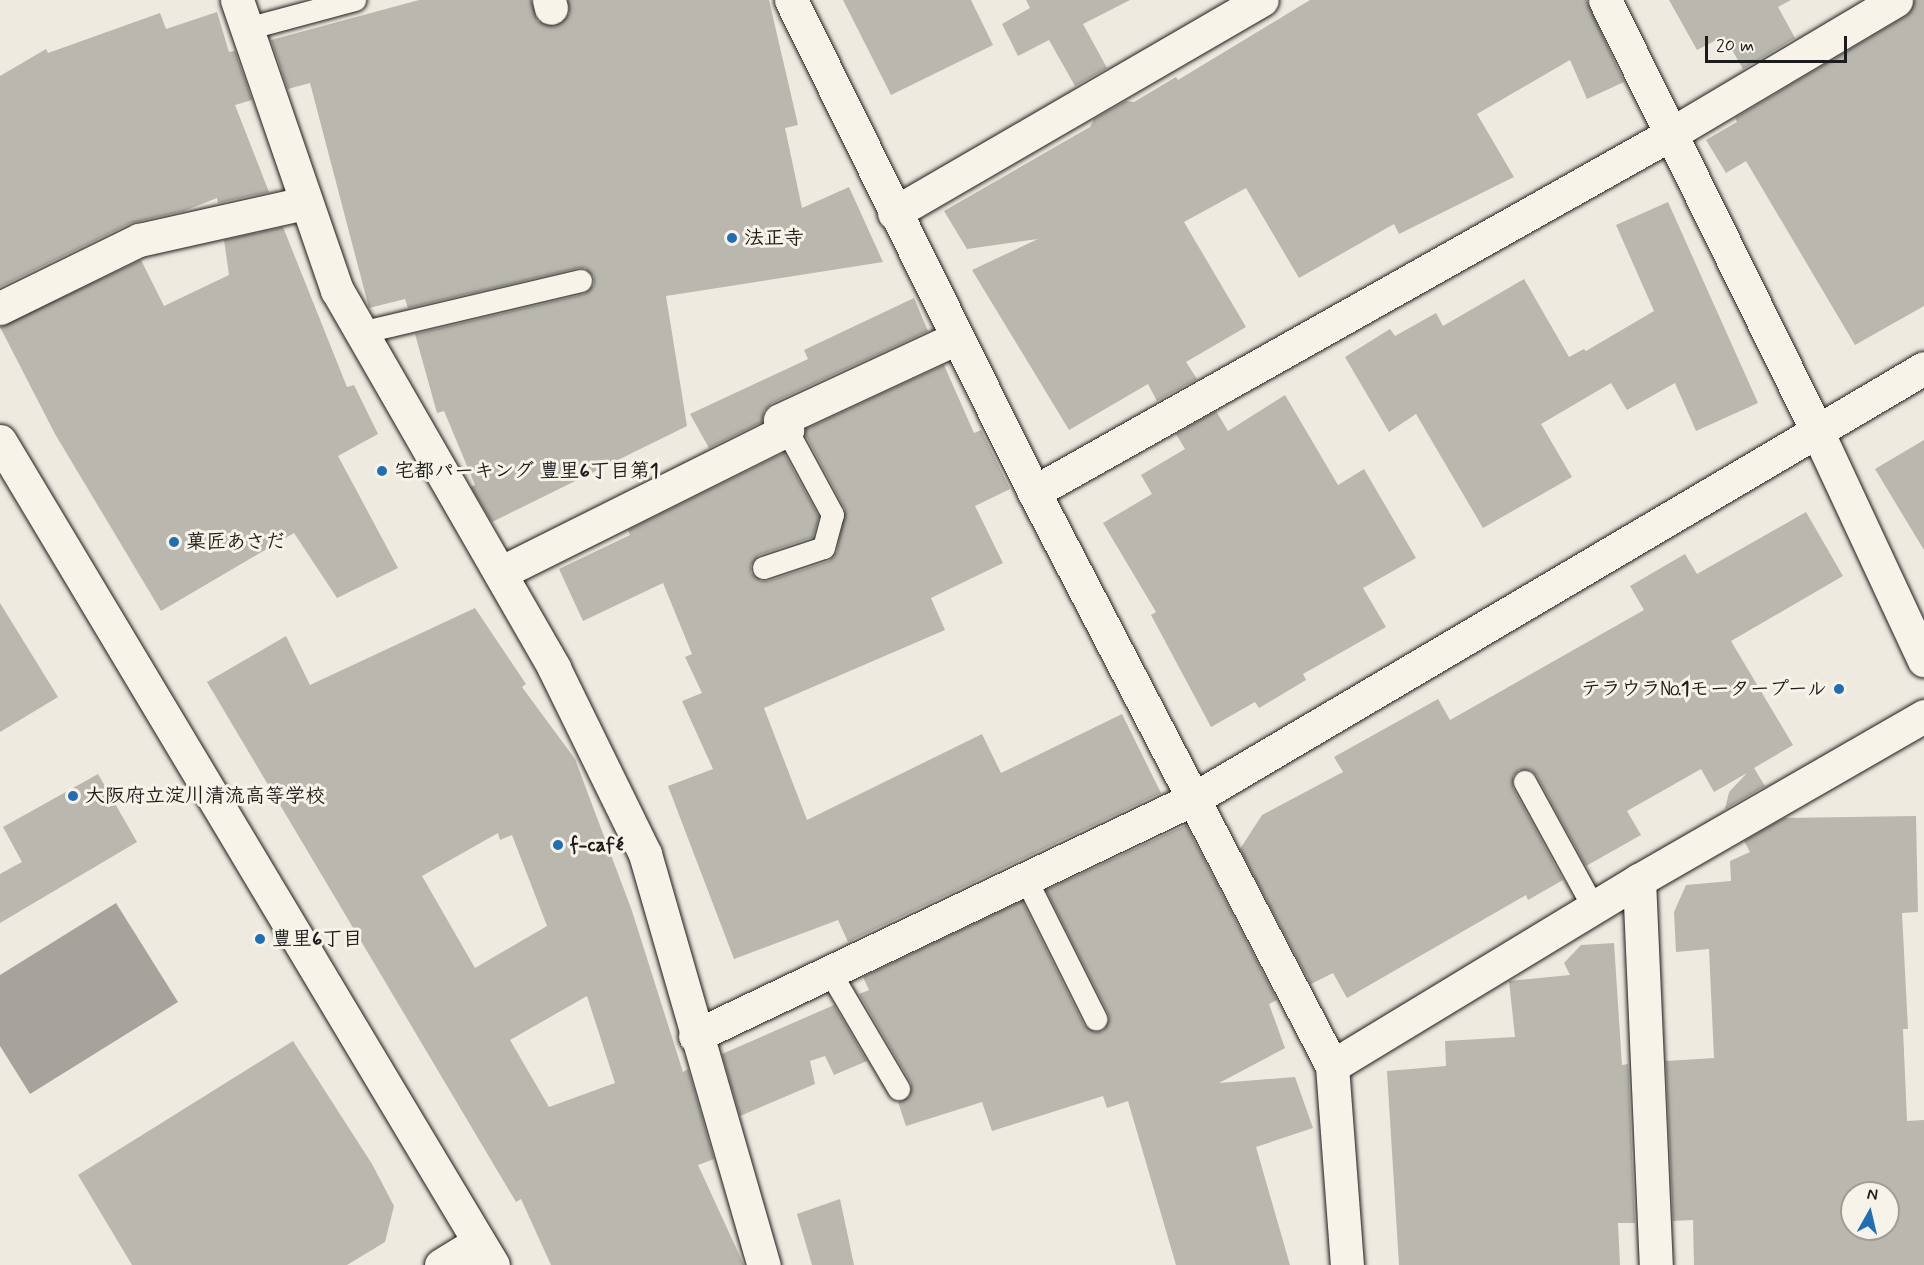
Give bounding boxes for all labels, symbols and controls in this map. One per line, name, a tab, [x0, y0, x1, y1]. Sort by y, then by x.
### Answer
scale bar	[1708, 24, 1850, 62]
text: 20 m	[1716, 34, 1754, 58]
place label: 法正寺	[744, 226, 804, 250]
marker: 法正寺	[725, 231, 739, 245]
place label: 宅都パーキング 豊里6丁目第1	[394, 459, 659, 483]
marker: 宅都パーキング 豊里6丁目第1	[375, 464, 389, 478]
place label: 菓匠あさだ	[186, 530, 286, 554]
marker: 菓匠あさだ	[167, 535, 181, 549]
place label: テラウラ№1モータープール	[1579, 677, 1827, 701]
marker: テラウラ№1モータープール	[1832, 682, 1846, 696]
place label: 大阪府立淀川清流高等学校	[85, 784, 325, 808]
marker: 大阪府立淀川清流高等学校	[66, 789, 80, 803]
place label: f-café	[570, 833, 624, 857]
marker: f-café	[551, 838, 565, 852]
place label: 豊里6丁目	[272, 927, 362, 951]
marker: 豊里6丁目	[253, 932, 267, 946]
north arrow	[1840, 1181, 1900, 1241]
text: N	[1866, 1184, 1879, 1206]

